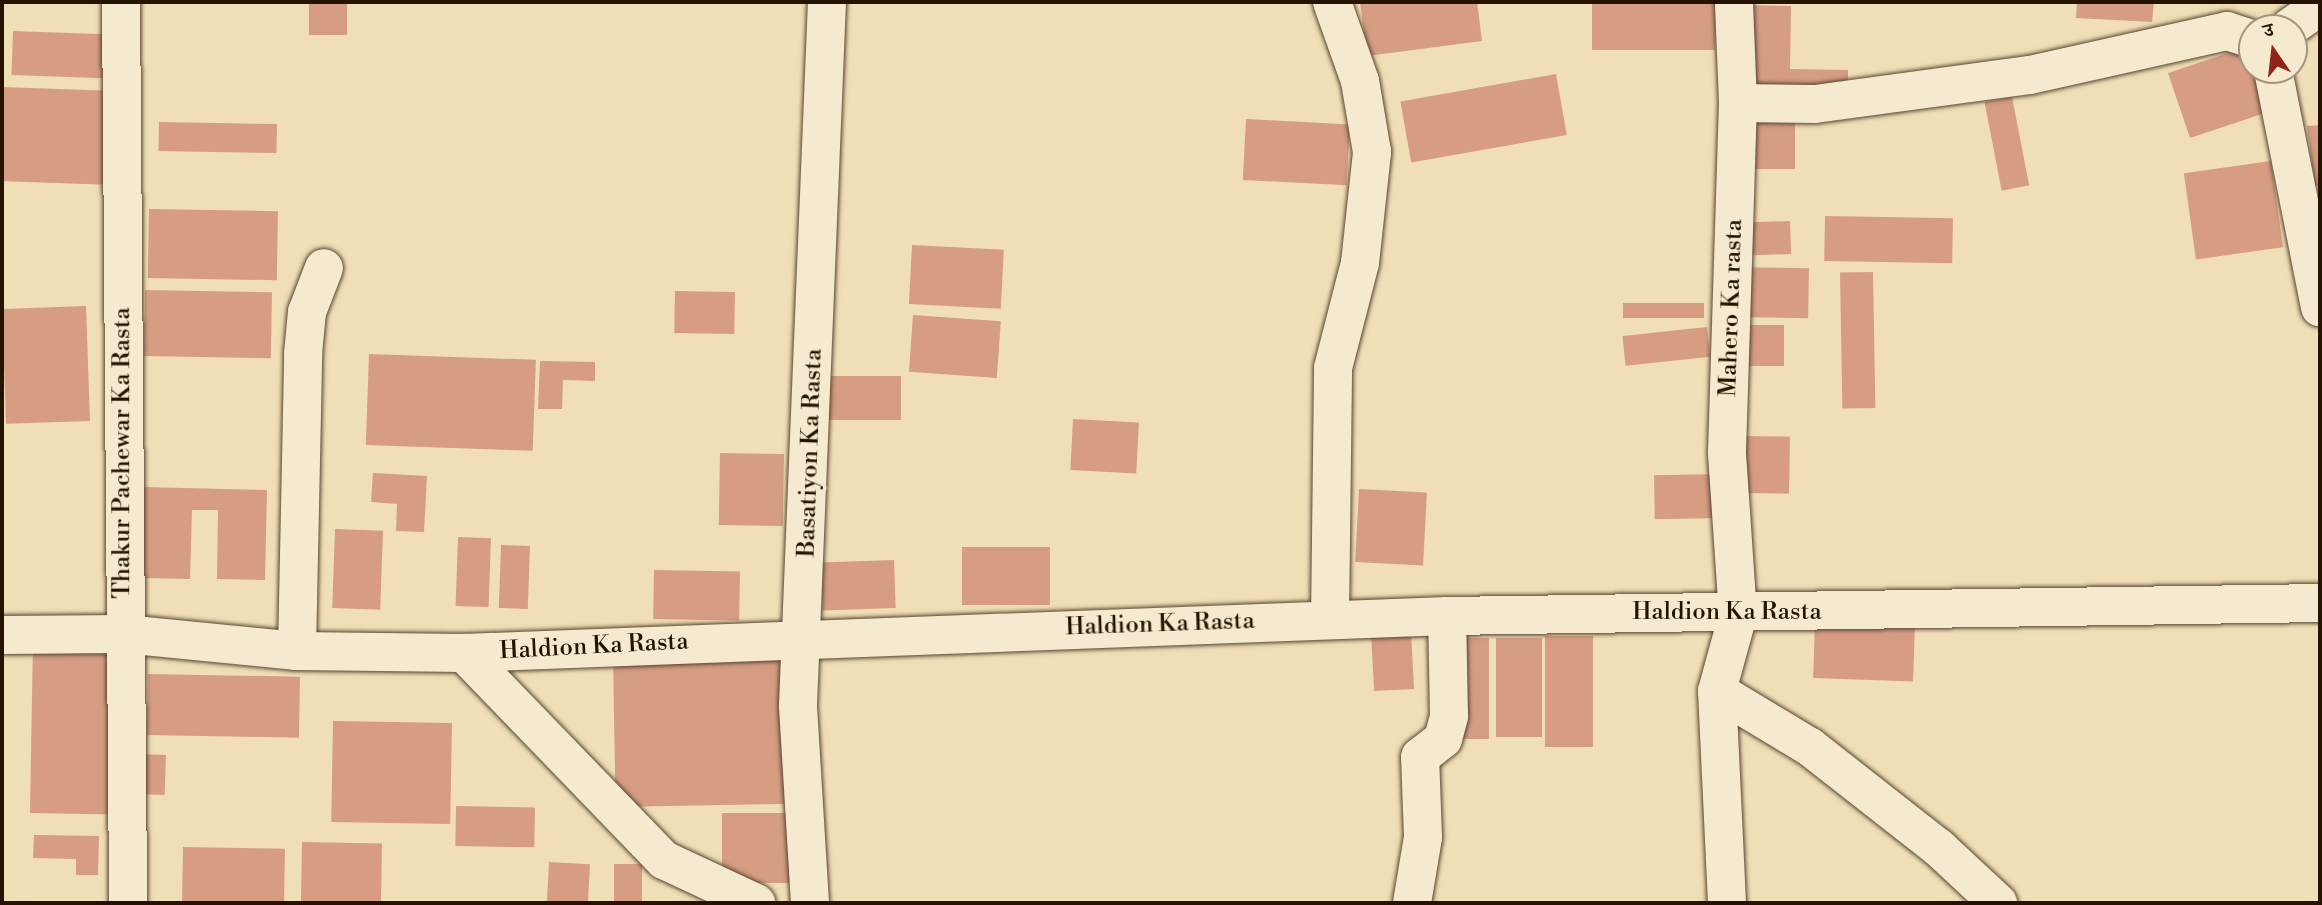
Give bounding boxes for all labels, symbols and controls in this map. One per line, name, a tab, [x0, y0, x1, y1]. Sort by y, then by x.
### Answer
north arrow	[2238, 14, 2308, 84]
text: उ	[2261, 18, 2276, 43]
street label: Mahero Ka rasta	[1715, 219, 1749, 397]
street label: Thakur Pachewar Ka Rasta	[109, 307, 137, 599]
street label: Basatiyon Ka Rasta	[793, 348, 829, 558]
street label: Haldion Ka Rasta	[1632, 599, 1822, 627]
street label: Haldion Ka Rasta	[1065, 607, 1255, 643]
street label: Haldion Ka Rasta	[499, 628, 689, 666]

